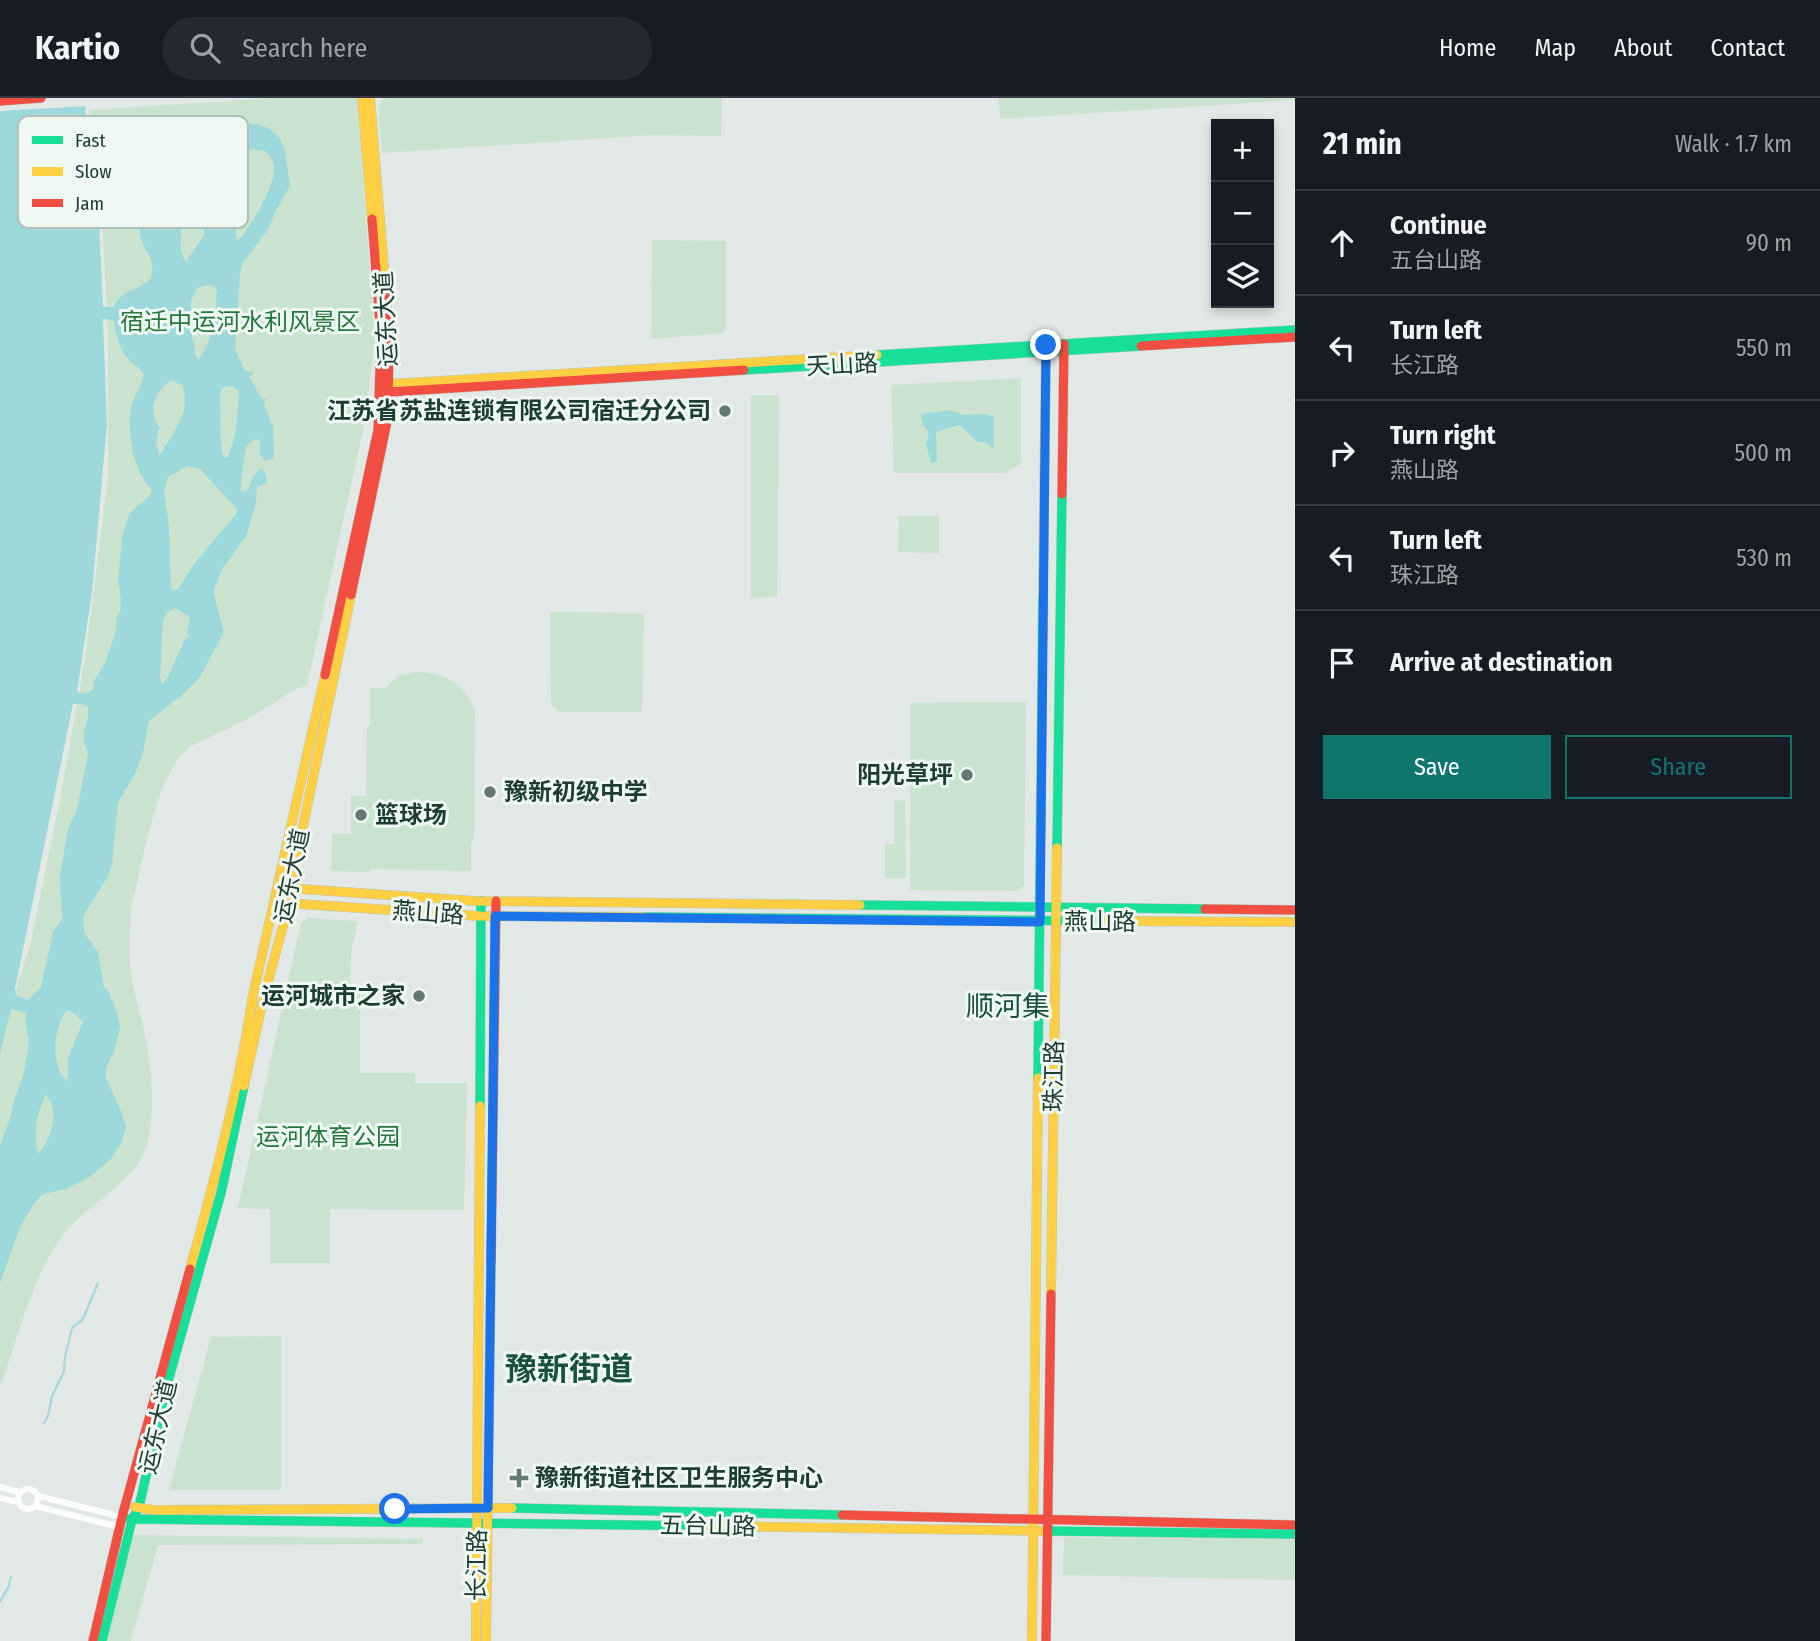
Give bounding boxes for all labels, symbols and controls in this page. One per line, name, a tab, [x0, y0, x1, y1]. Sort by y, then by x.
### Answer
search box	[162, 17, 652, 80]
text: Kartio	[35, 28, 120, 68]
icon: search	[186, 29, 224, 67]
text: Search here	[242, 33, 367, 64]
text: Home	[1439, 34, 1496, 62]
text: Map	[1534, 34, 1576, 62]
text: About	[1614, 34, 1672, 62]
text: Contact	[1710, 34, 1785, 62]
legend	[18, 116, 248, 228]
map controls	[1211, 119, 1274, 308]
button: +	[1211, 119, 1274, 182]
text: 21 min	[1323, 126, 1402, 162]
text: Fast	[75, 129, 106, 152]
text: Walk · 1.7 km	[1675, 130, 1792, 158]
text: Slow	[75, 160, 112, 183]
button: −	[1211, 182, 1274, 245]
text: Jam	[75, 192, 104, 215]
text: Continue	[1390, 210, 1487, 241]
icon: ahead	[1323, 224, 1361, 262]
text: 90 m	[1746, 229, 1792, 257]
button: layers	[1211, 245, 1274, 308]
text: 五台山路	[1390, 246, 1482, 274]
street label: 运东大道	[370, 270, 402, 368]
park label: 宿迁中运河水利风景区	[120, 308, 360, 336]
text: Turn left	[1390, 315, 1482, 346]
route end	[1030, 329, 1061, 360]
icon: left	[1323, 329, 1361, 367]
text: 550 m	[1736, 334, 1792, 362]
street label: 天山路	[805, 349, 879, 381]
text: 长江路	[1390, 351, 1459, 379]
place label: 江苏省苏盐连锁有限公司宿迁分公司	[327, 397, 711, 425]
marker: 江苏省苏盐连锁有限公司宿迁分公司	[717, 403, 733, 419]
text: Turn right	[1390, 420, 1496, 451]
icon: right	[1323, 434, 1361, 472]
text: 500 m	[1734, 439, 1792, 467]
text: 燕山路	[1390, 456, 1459, 484]
text: Turn left	[1390, 525, 1482, 556]
icon: left	[1323, 539, 1361, 577]
text: 530 m	[1736, 544, 1792, 572]
text: 珠江路	[1390, 561, 1459, 589]
icon: arrive	[1323, 644, 1361, 682]
text: Arrive at destination	[1390, 647, 1613, 678]
button: Save	[1323, 735, 1551, 799]
button: Share	[1565, 735, 1792, 799]
place label: 阳光草坪	[857, 761, 953, 789]
marker: 阳光草坪	[959, 767, 975, 783]
place label: 豫新初级中学	[504, 778, 648, 806]
marker: 豫新初级中学	[482, 784, 498, 800]
place label: 篮球场	[375, 801, 447, 829]
marker: 篮球场	[353, 807, 369, 823]
street label: 运东大道	[269, 826, 315, 926]
street label: 燕山路	[391, 897, 465, 929]
street label: 燕山路	[1064, 908, 1136, 936]
place label: 运河城市之家	[261, 982, 405, 1010]
marker: 运河城市之家	[411, 988, 427, 1004]
district label: 顺河集	[966, 990, 1050, 1023]
street label: 珠江路	[1039, 1040, 1069, 1112]
park label: 运河体育公园	[256, 1123, 400, 1151]
district label: 豫新街道	[505, 1350, 633, 1388]
street label: 运东大道	[134, 1377, 182, 1477]
place label: 豫新街道社区卫生服务中心	[535, 1464, 823, 1492]
marker: 豫新街道社区卫生服务中心	[509, 1468, 529, 1488]
route start	[379, 1493, 410, 1524]
street label: 五台山路	[660, 1511, 756, 1541]
street label: 长江路	[462, 1529, 492, 1601]

